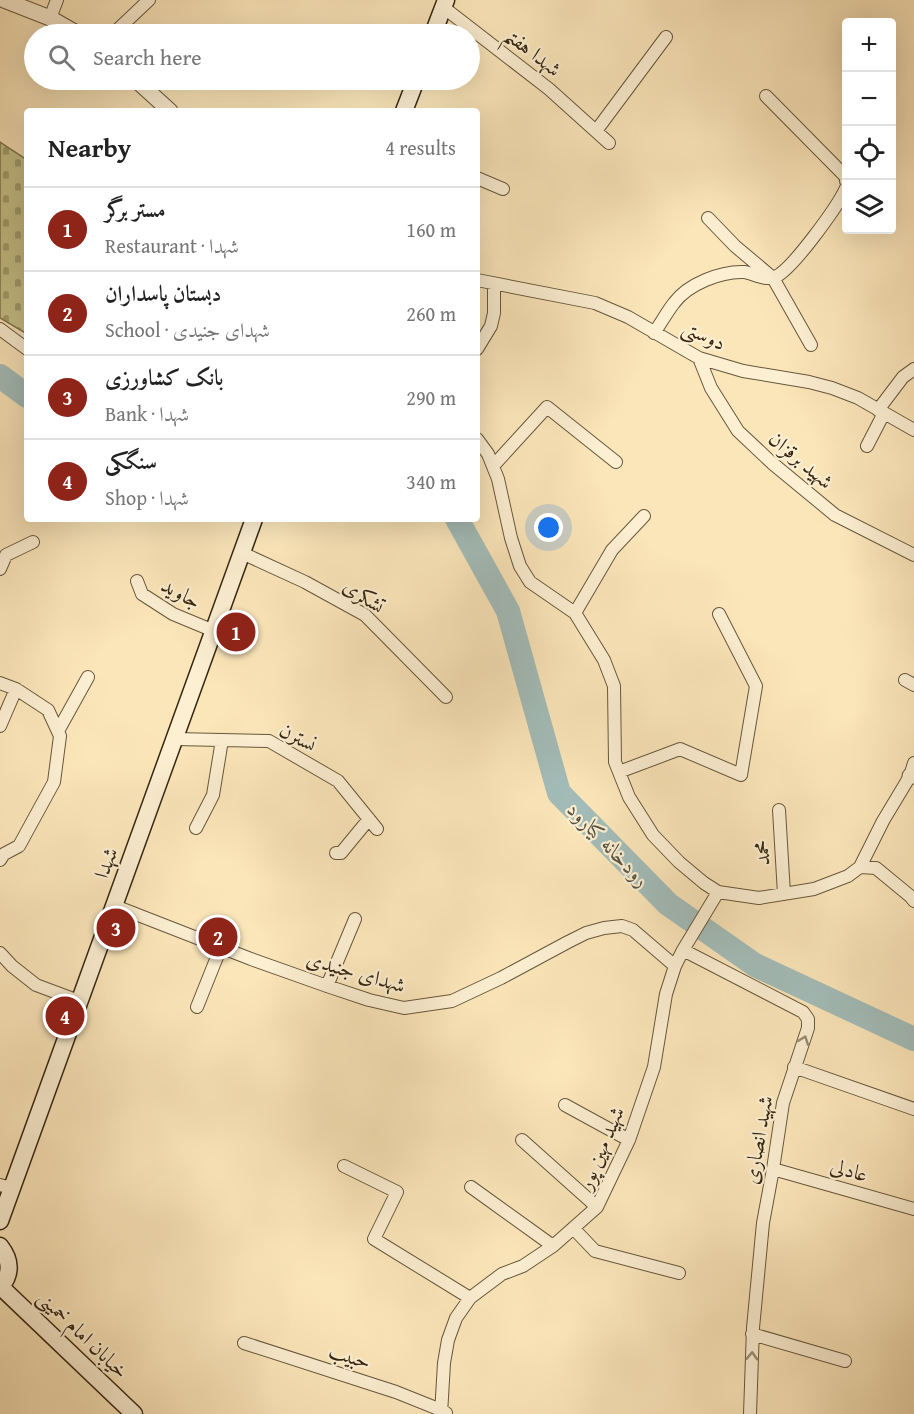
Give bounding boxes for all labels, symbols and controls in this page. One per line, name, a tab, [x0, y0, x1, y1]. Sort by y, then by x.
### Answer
map controls	[842, 18, 896, 234]
button: +	[842, 18, 896, 72]
street label: شهدا هفتم	[494, 19, 569, 89]
search box	[24, 24, 480, 90]
icon: search	[45, 41, 78, 74]
text: Search here	[93, 41, 202, 73]
button: −	[842, 72, 896, 126]
button: locate	[842, 126, 896, 180]
text: Nearby	[48, 128, 131, 167]
text: 4 results	[385, 133, 456, 162]
button: layers	[842, 180, 896, 234]
text: مستر برگر	[105, 193, 166, 225]
text: 1	[62, 215, 73, 244]
text: 160 m	[406, 215, 456, 244]
text: Restaurant · شهدا	[105, 231, 239, 260]
text: دبستان پاسداران	[105, 277, 221, 309]
text: 2	[62, 299, 73, 328]
text: 260 m	[406, 299, 456, 328]
street label: دوستی	[677, 311, 731, 358]
text: School · شهدای جنیدی	[105, 315, 270, 344]
text: بانک کشاورزى	[105, 361, 223, 393]
text: 3	[62, 383, 73, 412]
text: 290 m	[406, 383, 456, 412]
text: Bank · شهدا	[105, 399, 189, 428]
street label: شهید برقزان	[762, 423, 841, 496]
text: سنگکى	[105, 445, 157, 477]
text: 4	[62, 467, 73, 496]
text: 340 m	[406, 467, 456, 496]
text: Shop · شهدا	[105, 483, 189, 512]
your location	[534, 513, 563, 542]
street label: جاوید	[156, 569, 207, 616]
street label: تشکری	[337, 570, 392, 621]
pin: 1	[216, 610, 256, 654]
street label: نسترن	[274, 714, 323, 759]
water label: رودخانه کیارود	[560, 794, 658, 894]
street label: محمد	[745, 839, 778, 866]
street label: شهدا	[86, 843, 125, 883]
pin: 3	[96, 906, 136, 950]
pin: 2	[198, 914, 238, 960]
street label: شهدای جنیدی	[303, 943, 409, 1000]
pin: 4	[46, 994, 84, 1038]
one-way arrow	[796, 1035, 809, 1046]
street label: شهید انصاری	[734, 1093, 781, 1187]
street label: شهید مهین پور	[568, 1101, 632, 1196]
street label: عادلی	[827, 1149, 871, 1190]
street label: خیابان امام خمینی	[29, 1282, 136, 1387]
street label: حبیب	[325, 1334, 375, 1377]
one-way arrow	[745, 1351, 758, 1360]

